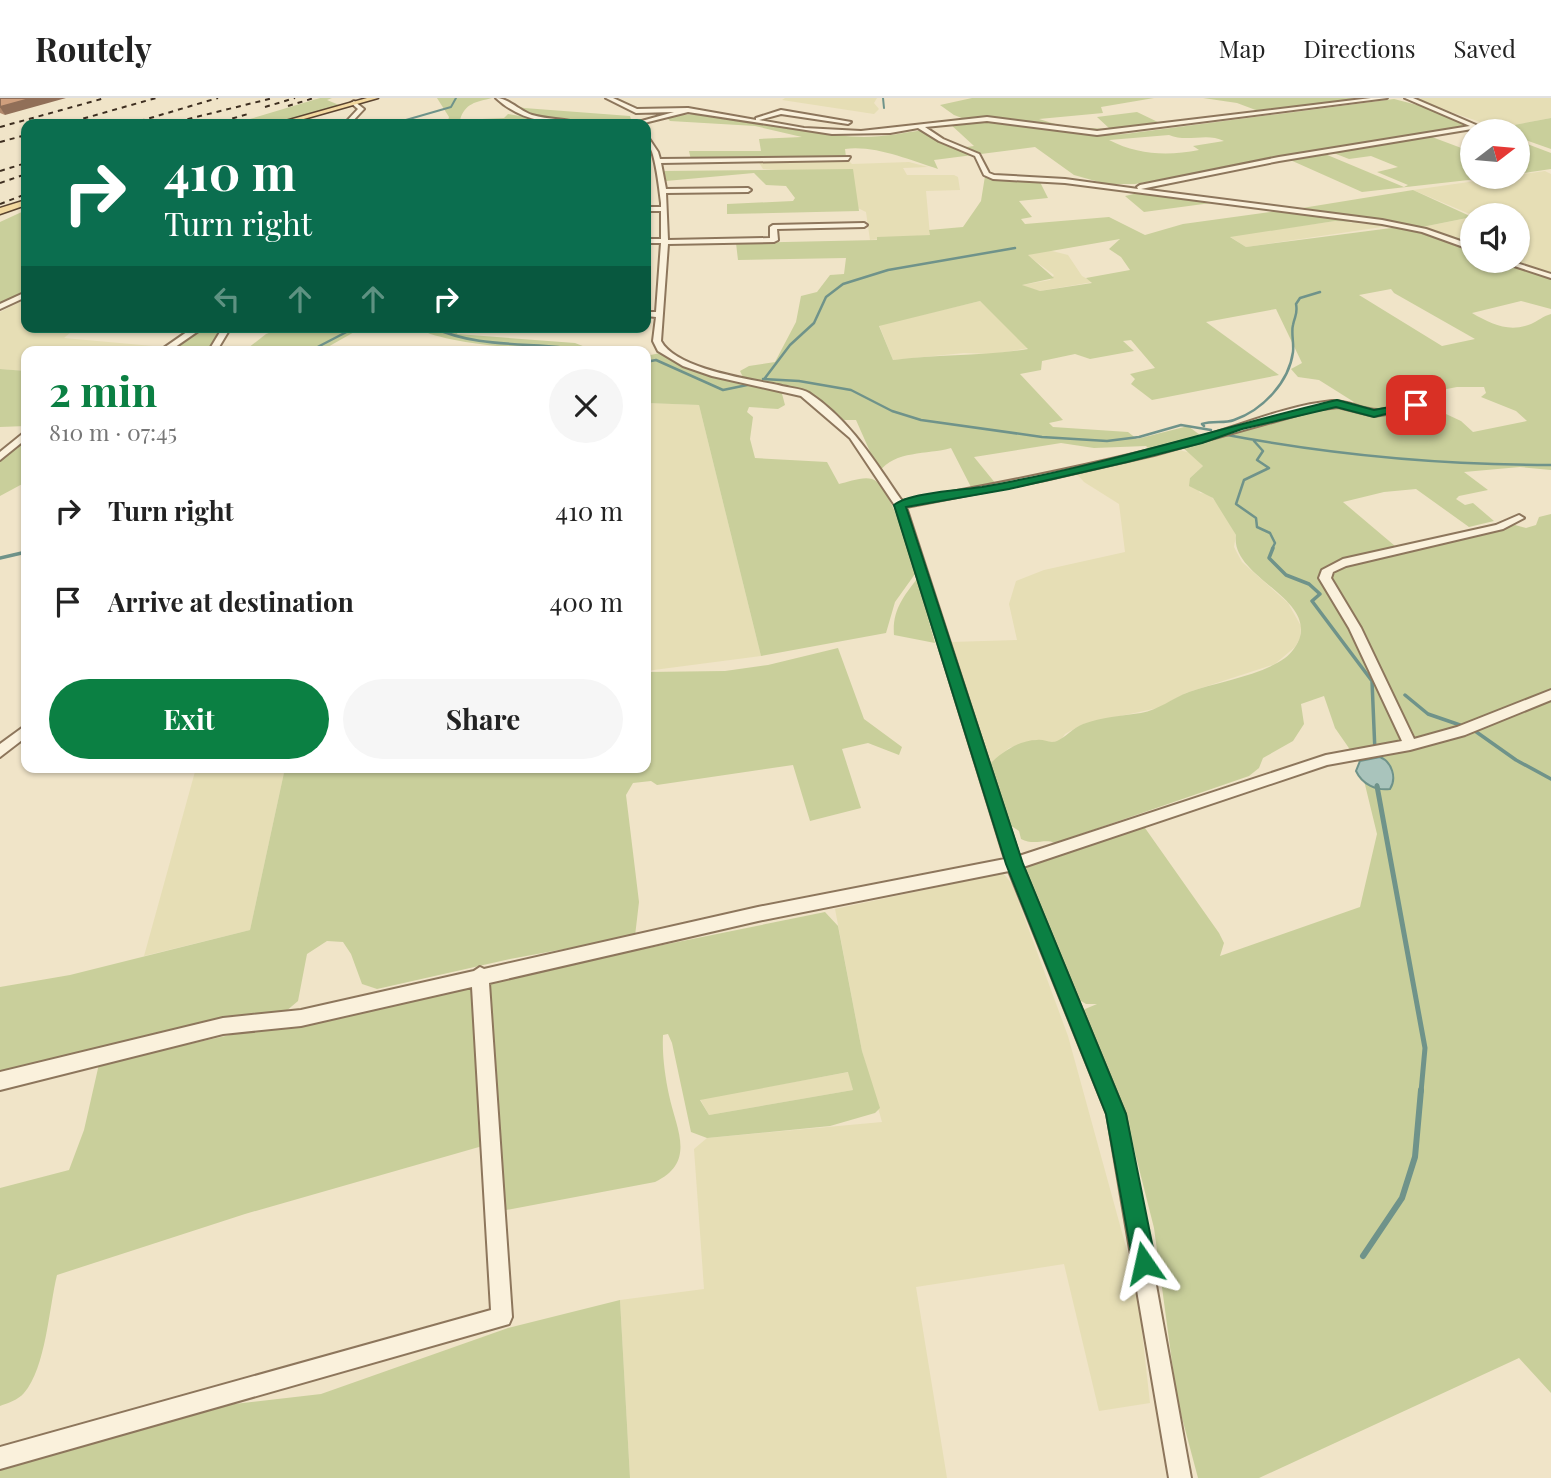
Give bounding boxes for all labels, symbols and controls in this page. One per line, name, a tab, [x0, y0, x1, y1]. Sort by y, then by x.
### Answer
text: Routely	[35, 26, 152, 70]
text: Map	[1219, 32, 1265, 64]
text: Directions	[1303, 32, 1416, 64]
text: Saved	[1454, 32, 1516, 64]
north arrow	[1460, 119, 1530, 189]
map controls	[1460, 119, 1530, 273]
text: 410 m	[164, 138, 296, 203]
icon: right	[49, 147, 140, 238]
text: Turn right	[164, 201, 312, 244]
button: sound	[1460, 203, 1530, 273]
icon: left	[208, 280, 246, 318]
icon: ahead	[281, 280, 319, 318]
icon: ahead	[354, 280, 392, 318]
icon: right	[427, 280, 465, 318]
text: 2 min	[49, 362, 157, 418]
button: close	[549, 369, 623, 443]
pin	[1386, 375, 1446, 435]
icon: arrive	[1397, 386, 1435, 424]
text: 810 m · 07:45	[49, 416, 177, 447]
icon: right	[49, 492, 87, 530]
text: Turn right	[108, 493, 234, 528]
text: 410 m	[555, 493, 623, 528]
icon: arrive	[49, 583, 87, 621]
text: Arrive at destination	[108, 584, 354, 619]
text: 400 m	[549, 584, 623, 619]
button: Exit	[49, 679, 329, 759]
button: Share	[343, 679, 623, 759]
position arrow	[1107, 1226, 1181, 1300]

